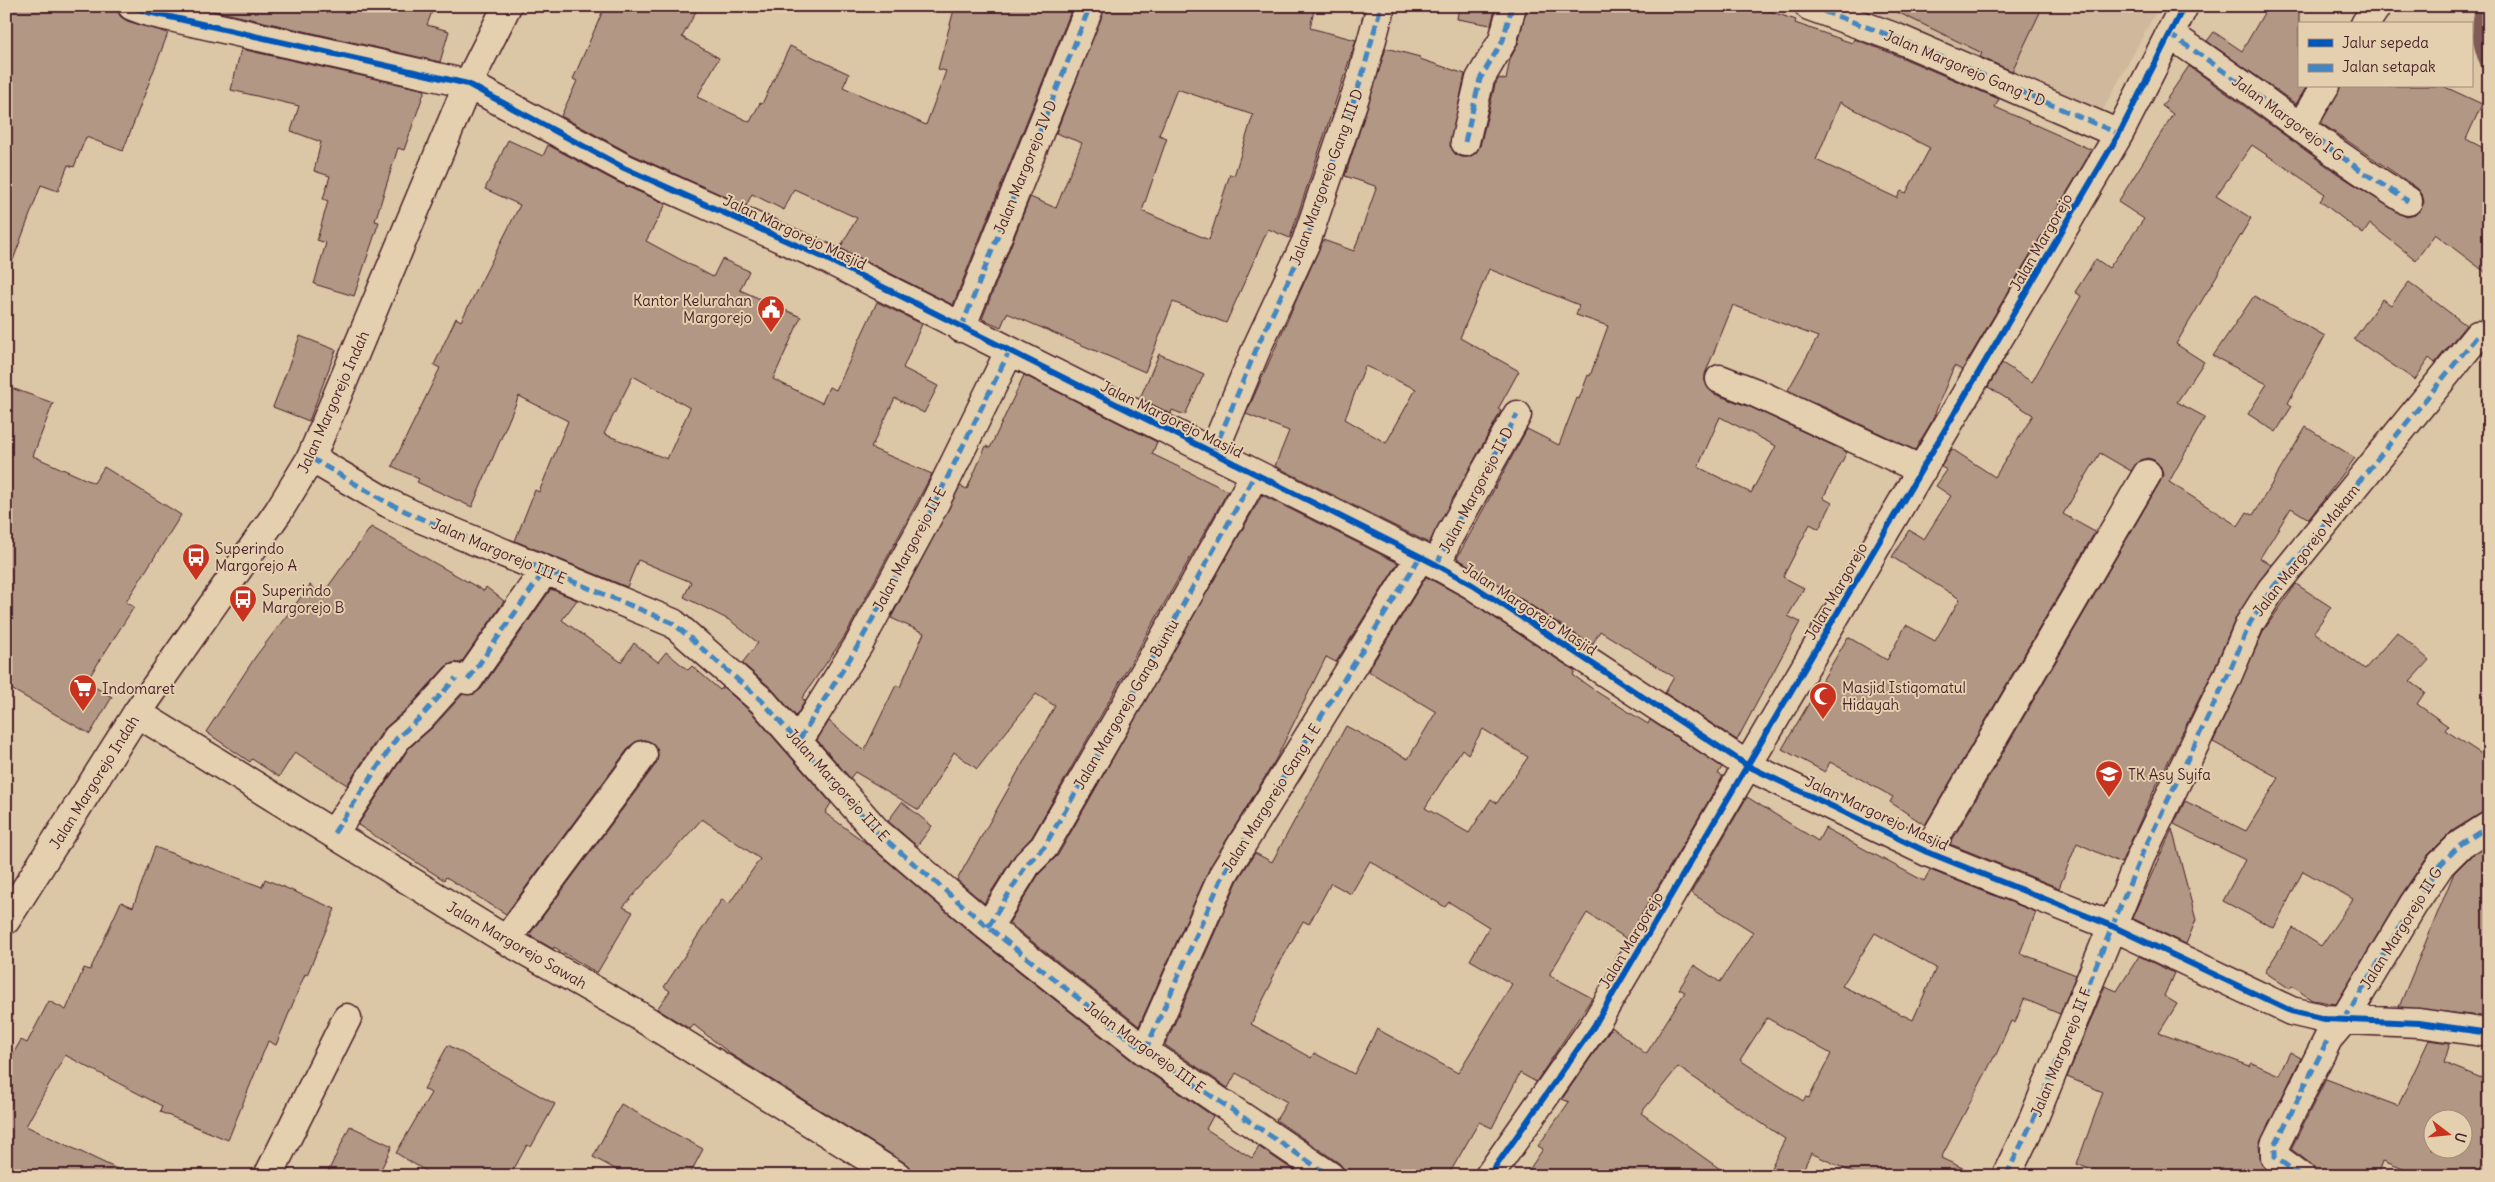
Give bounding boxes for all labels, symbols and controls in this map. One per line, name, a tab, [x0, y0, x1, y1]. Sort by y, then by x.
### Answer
legend	[2298, 22, 2472, 88]
street label: Jalan Margorejo Gang I D	[1881, 25, 2049, 111]
text: Jalur sepeda	[2342, 33, 2429, 52]
text: Jalan setapak	[2342, 57, 2436, 76]
street label: Jalan Margorejo I G	[2228, 71, 2348, 165]
street label: Jalan Margorejo Gang III D	[1285, 86, 1367, 268]
street label: Jalan Margorejo IV D	[989, 97, 1061, 237]
street label: Jalan Margorejo Masjid	[720, 190, 870, 274]
street label: Jalan Margorejo	[2005, 190, 2077, 294]
place label: Kantor Kelurahan Margorejo	[633, 291, 752, 327]
public building icon: Kantor Kelurahan Margorejo	[756, 294, 786, 333]
street label: Jalan Margorejo Indah	[293, 327, 373, 476]
street label: Jalan Margorejo Masjid	[1098, 376, 1246, 462]
street label: Jalan Margorejo II D	[1435, 424, 1517, 556]
street label: Jalan Margorejo Makam	[2248, 480, 2364, 620]
street label: Jalan Margorejo II E	[868, 483, 950, 615]
street label: Jalan Margorejo III E	[429, 514, 570, 588]
place label: Superindo Margorejo A	[215, 539, 297, 575]
street label: Jalan Margorejo	[1800, 539, 1872, 643]
bus stop icon: Superindo Margorejo A	[181, 542, 211, 581]
street label: Jalan Margorejo Masjid	[1459, 559, 1601, 659]
place label: Superindo Margorejo B	[262, 581, 344, 617]
bus stop icon: Superindo Margorejo B	[228, 584, 258, 623]
street label: Jalan Margorejo Gang Buntu	[1069, 615, 1183, 793]
supermarket icon: Indomaret	[68, 673, 98, 712]
place label: Masjid Istiqomatul Hidayah	[1842, 678, 1966, 714]
place label: Indomaret	[102, 679, 175, 698]
mosque icon: Masjid Istiqomatul Hidayah	[1808, 681, 1838, 720]
street label: Jalan Margorejo Indah	[45, 711, 143, 852]
street label: Jalan Margorejo Gang I E	[1217, 720, 1325, 876]
street label: Jalan Margorejo III E	[782, 725, 894, 845]
school or university icon: TK Asy Syifa	[2094, 759, 2124, 798]
place label: TK Asy Syifa	[2128, 765, 2211, 784]
street label: Jalan Margorejo Masjid	[1802, 771, 1952, 855]
street label: Jalan Margorejo II G	[2356, 863, 2446, 993]
street label: Jalan Margorejo	[1595, 888, 1667, 992]
street label: Jalan Margorejo Sawah	[444, 897, 591, 993]
street label: Jalan Margorejo II F	[2026, 984, 2096, 1120]
street label: Jalan Margorejo III E	[1081, 997, 1209, 1097]
north arrow	[2422, 1110, 2472, 1160]
text: U	[2451, 1131, 2470, 1145]

